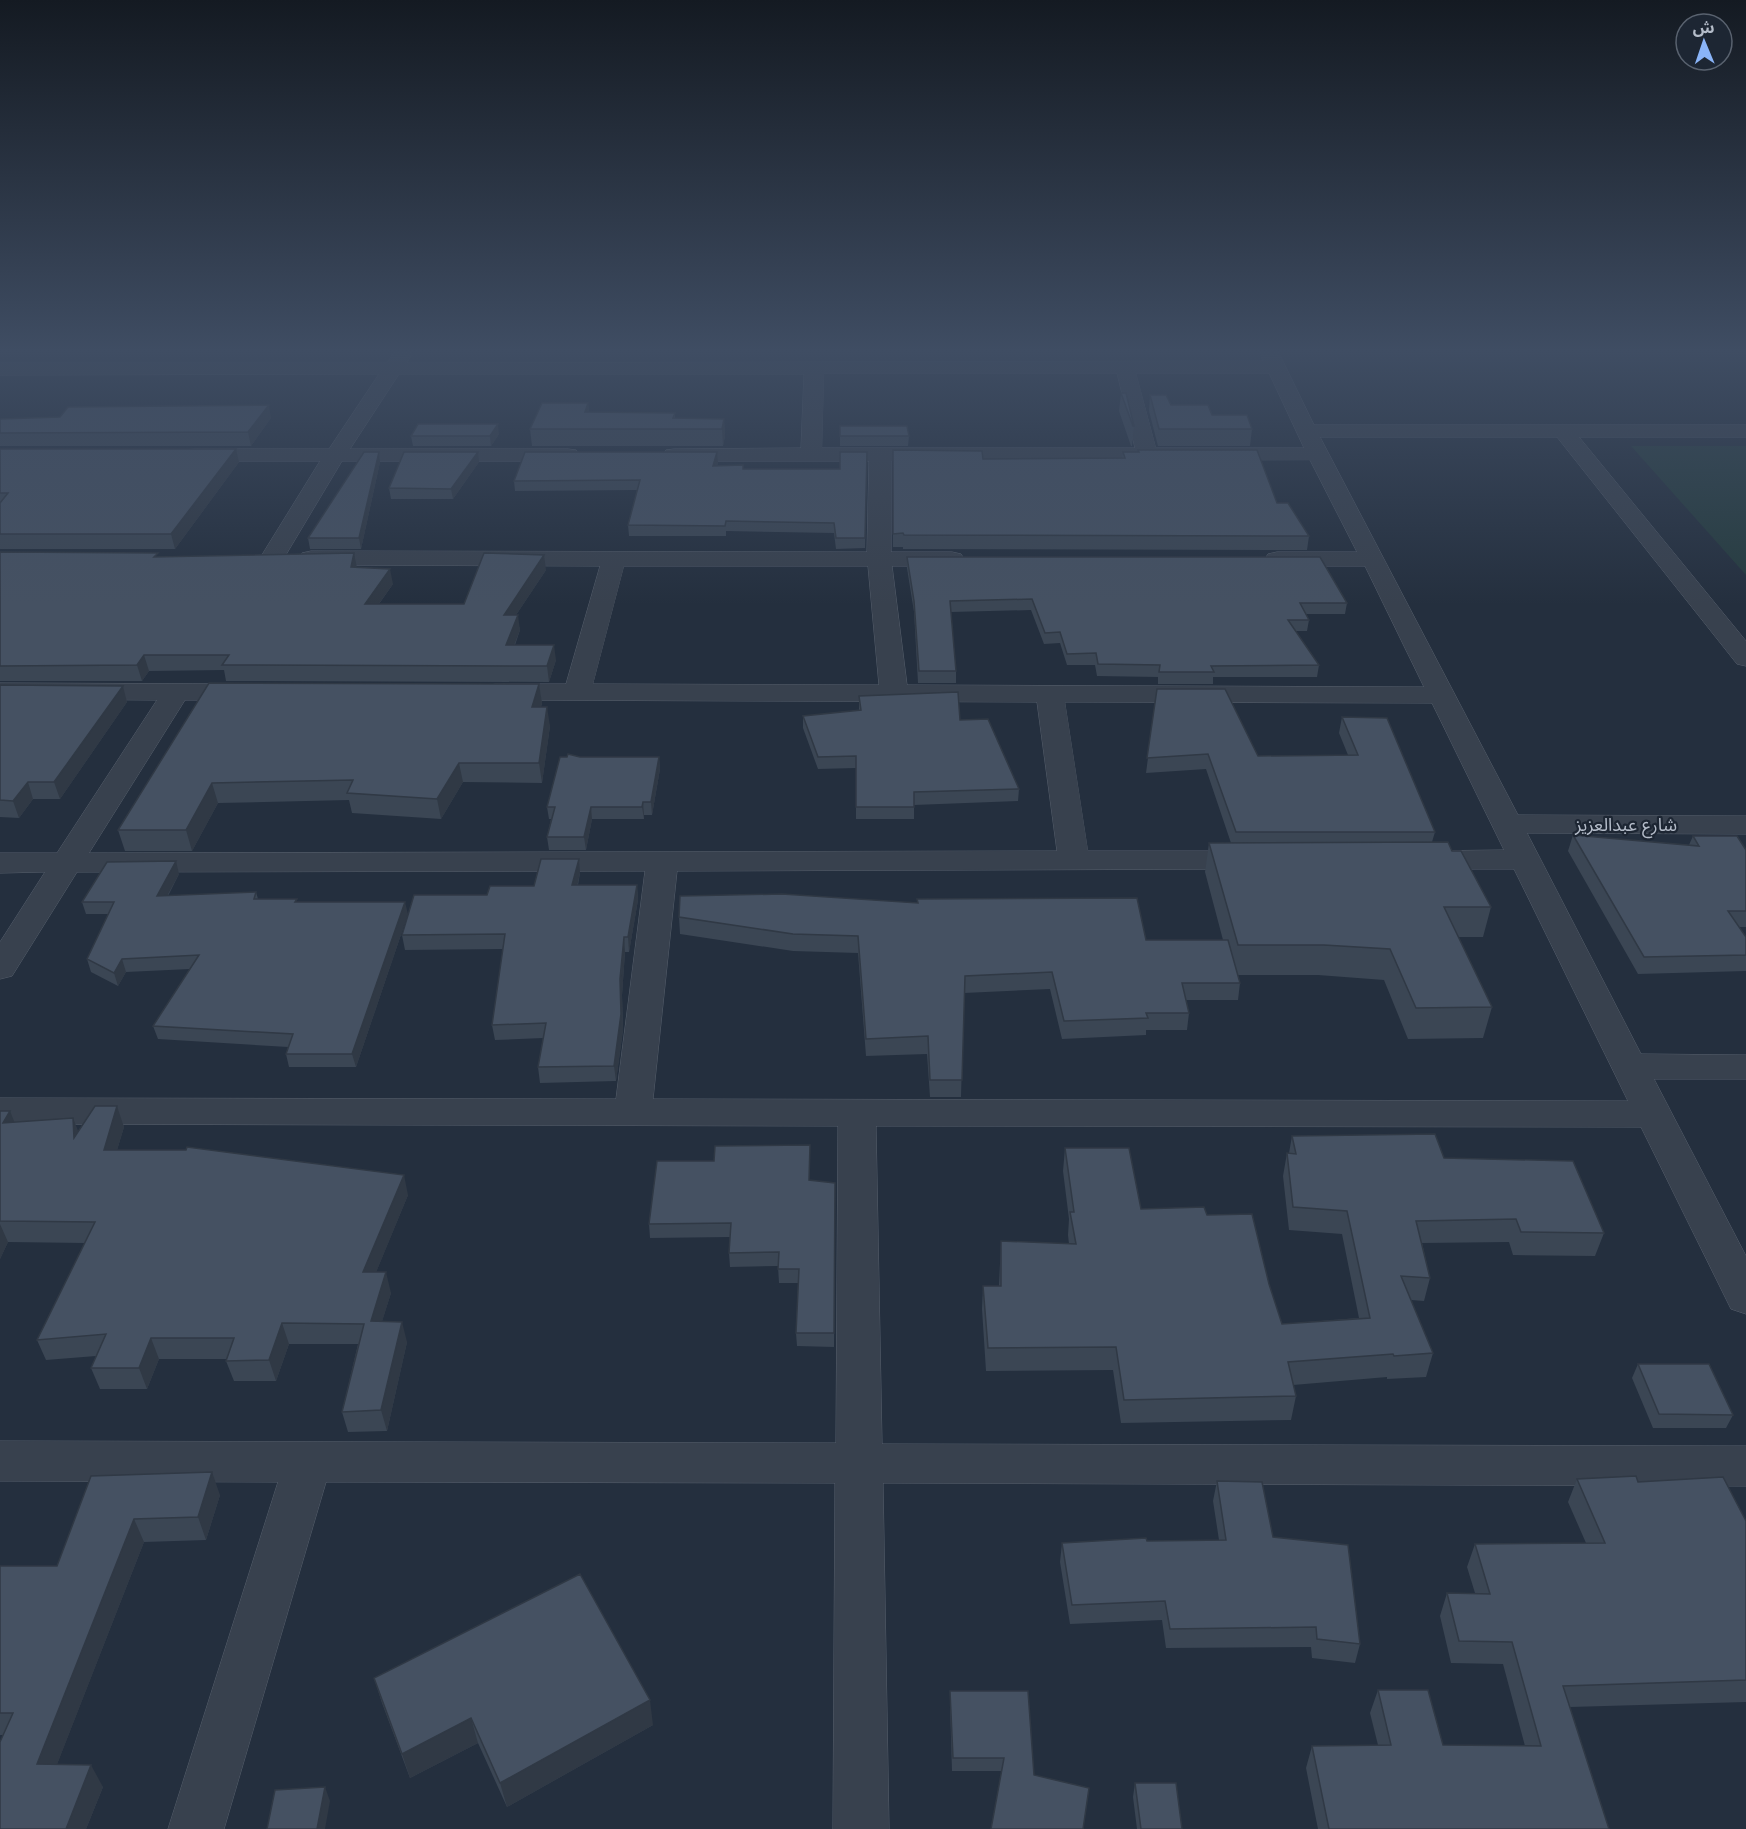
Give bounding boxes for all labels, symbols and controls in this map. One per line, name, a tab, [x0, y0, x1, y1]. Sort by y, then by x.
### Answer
north arrow	[1674, 12, 1734, 72]
text: ش	[1692, 16, 1715, 39]
street label: شارع عبدالعزيز	[1574, 812, 1677, 839]

